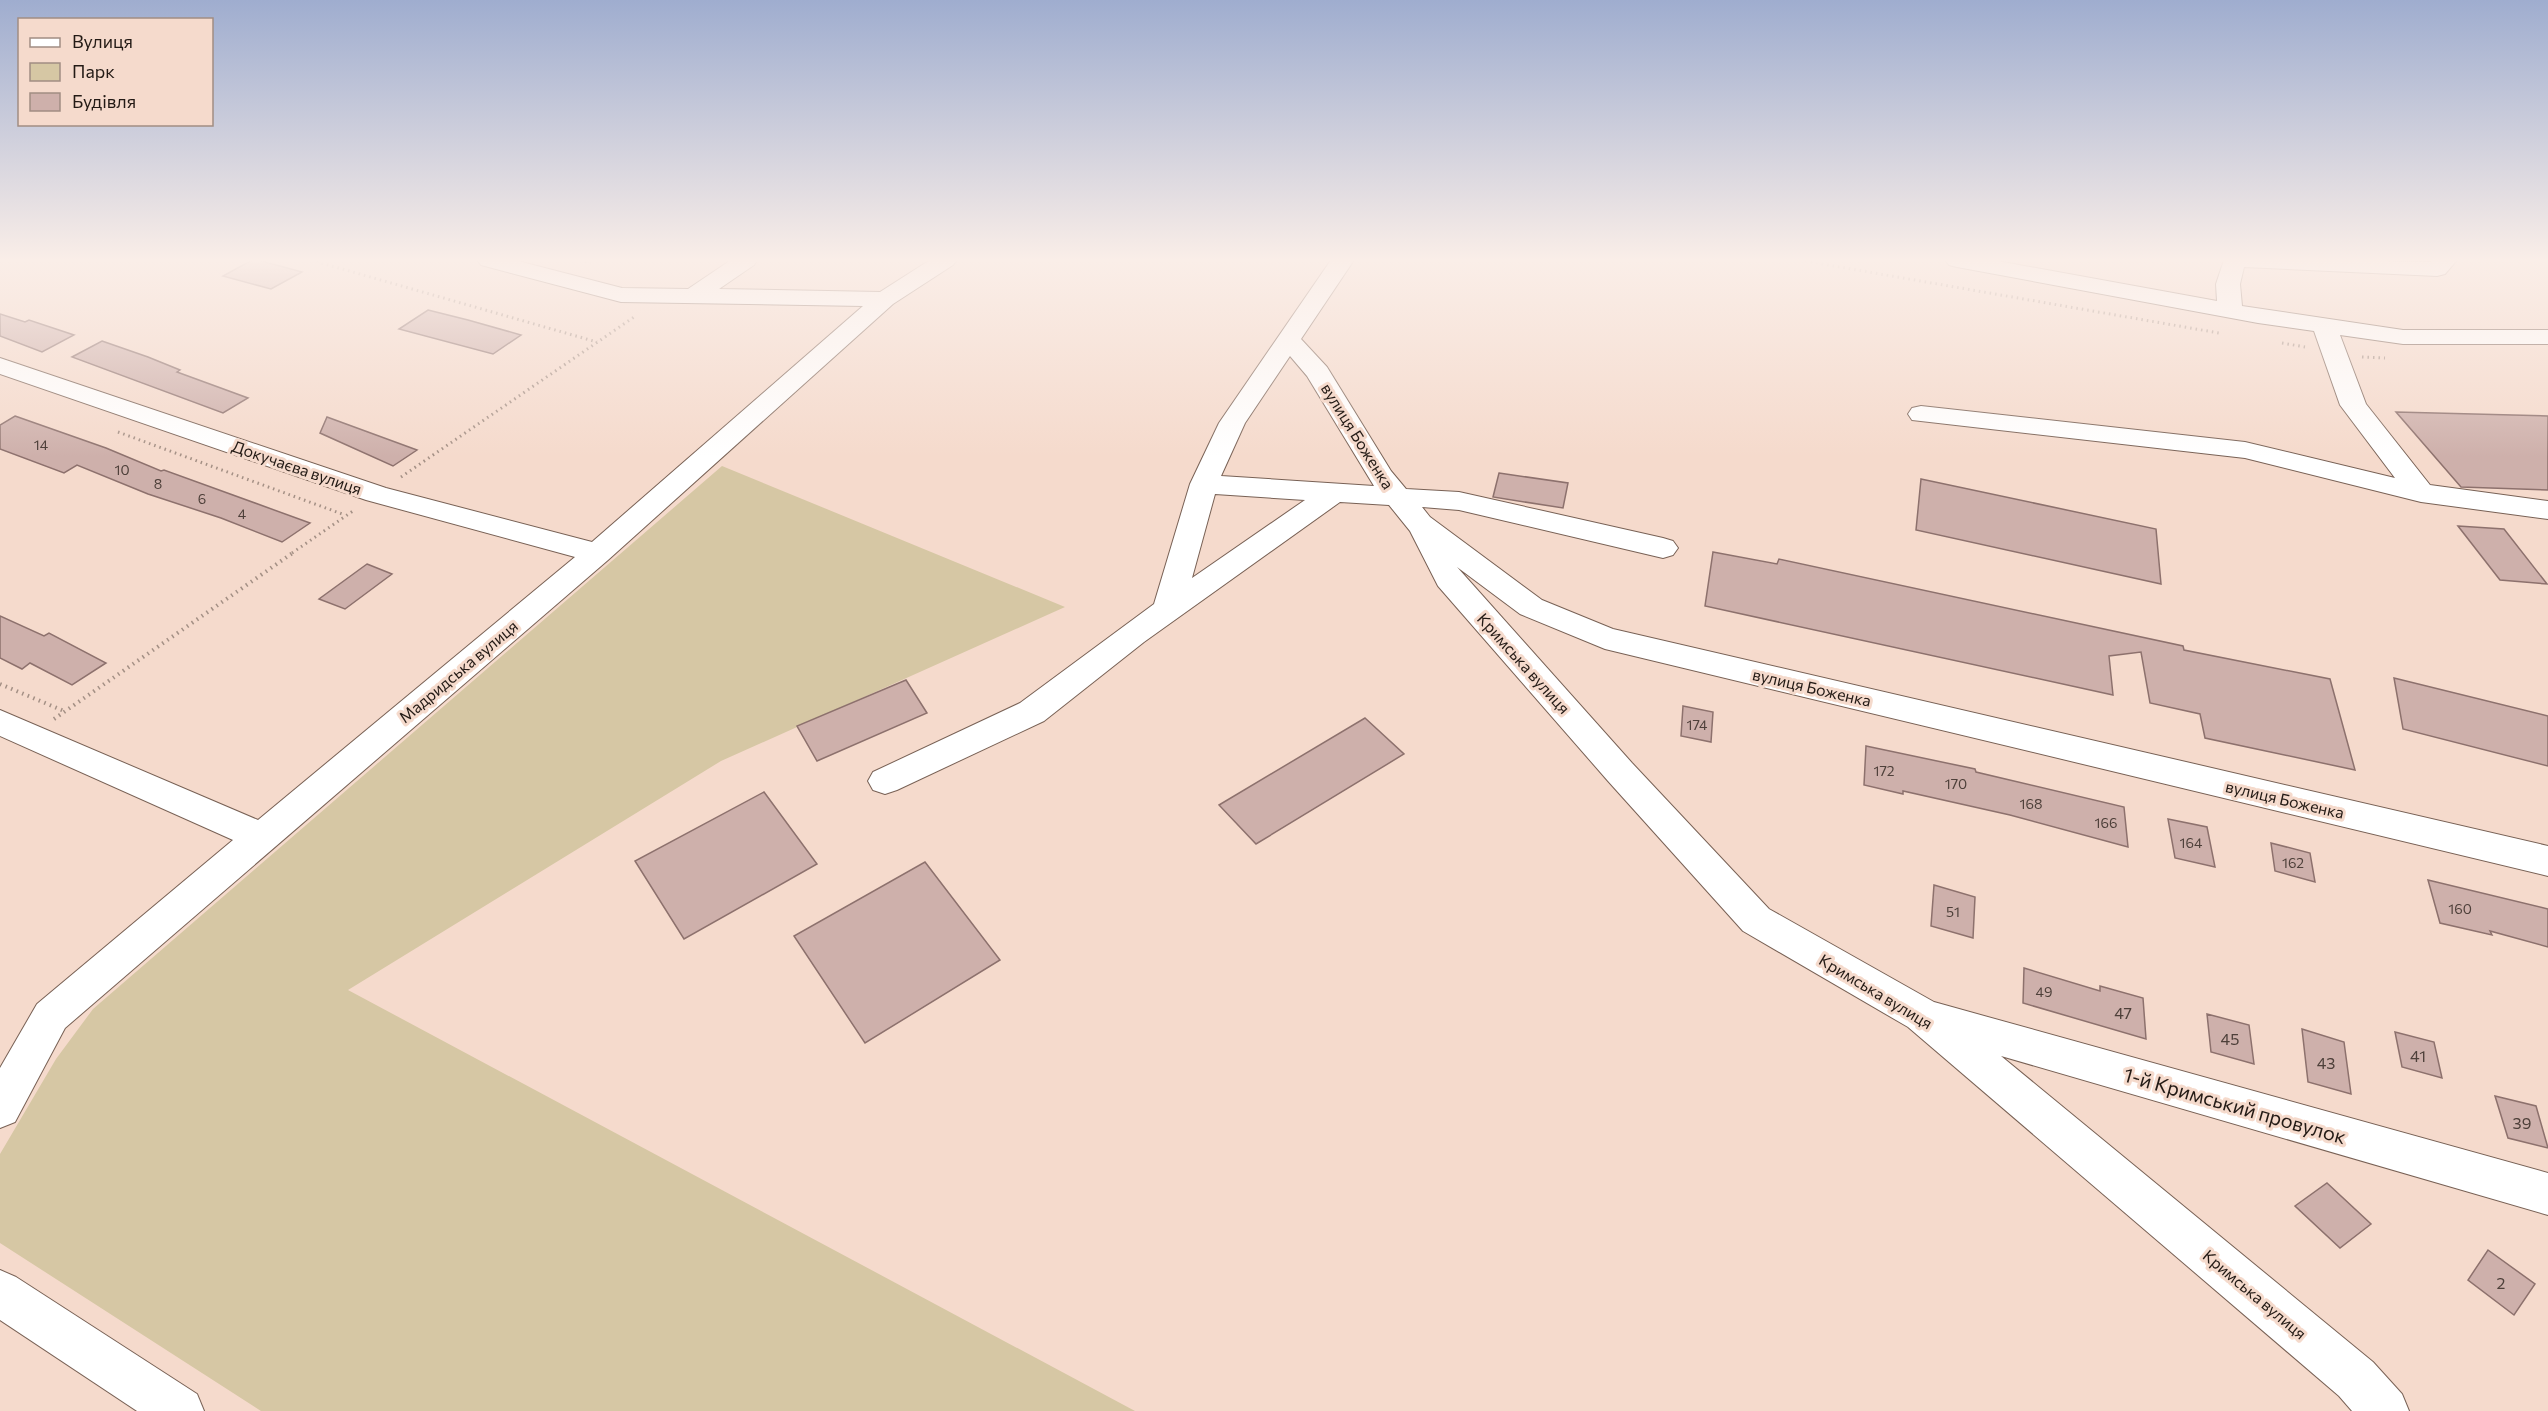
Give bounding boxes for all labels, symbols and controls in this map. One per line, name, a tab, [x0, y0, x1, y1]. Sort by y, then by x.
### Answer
legend	[18, 18, 213, 126]
text: Вулиця	[72, 30, 133, 52]
text: Парк	[72, 60, 115, 82]
text: Будівля	[72, 90, 136, 112]
street label: вулиця Боженка	[1318, 380, 1398, 492]
house number: 14	[34, 436, 49, 453]
street label: Докучаєва вулиця	[230, 436, 364, 498]
house number: 10	[114, 461, 130, 478]
house number: 8	[154, 475, 162, 492]
house number: 6	[198, 490, 206, 507]
house number: 4	[238, 505, 247, 522]
street label: Кримська вулиця	[1474, 609, 1574, 717]
street label: Мадридська вулиця	[395, 616, 521, 726]
street label: вулиця Боженка	[1751, 664, 1873, 710]
house number: 174	[1687, 716, 1708, 733]
house number: 172	[1873, 762, 1895, 779]
house number: 170	[1945, 775, 1967, 792]
street label: вулиця Боженка	[2224, 776, 2346, 822]
house number: 168	[2020, 795, 2042, 812]
house number: 166	[2095, 814, 2117, 831]
house number: 164	[2180, 834, 2203, 851]
house number: 162	[2282, 854, 2304, 871]
house number: 160	[2448, 900, 2472, 917]
house number: 51	[1946, 903, 1960, 920]
street label: Кримська вулиця	[1816, 950, 1936, 1032]
house number: 49	[2036, 983, 2052, 1000]
house number: 47	[2114, 1003, 2132, 1022]
house number: 45	[2221, 1029, 2239, 1048]
house number: 41	[2410, 1046, 2426, 1065]
house number: 43	[2317, 1053, 2335, 1072]
street label: 1-й Кримський провулок	[2121, 1062, 2349, 1148]
house number: 39	[2513, 1113, 2531, 1132]
street label: Кримська вулиця	[2199, 1245, 2311, 1343]
house number: 2	[2497, 1273, 2506, 1292]

